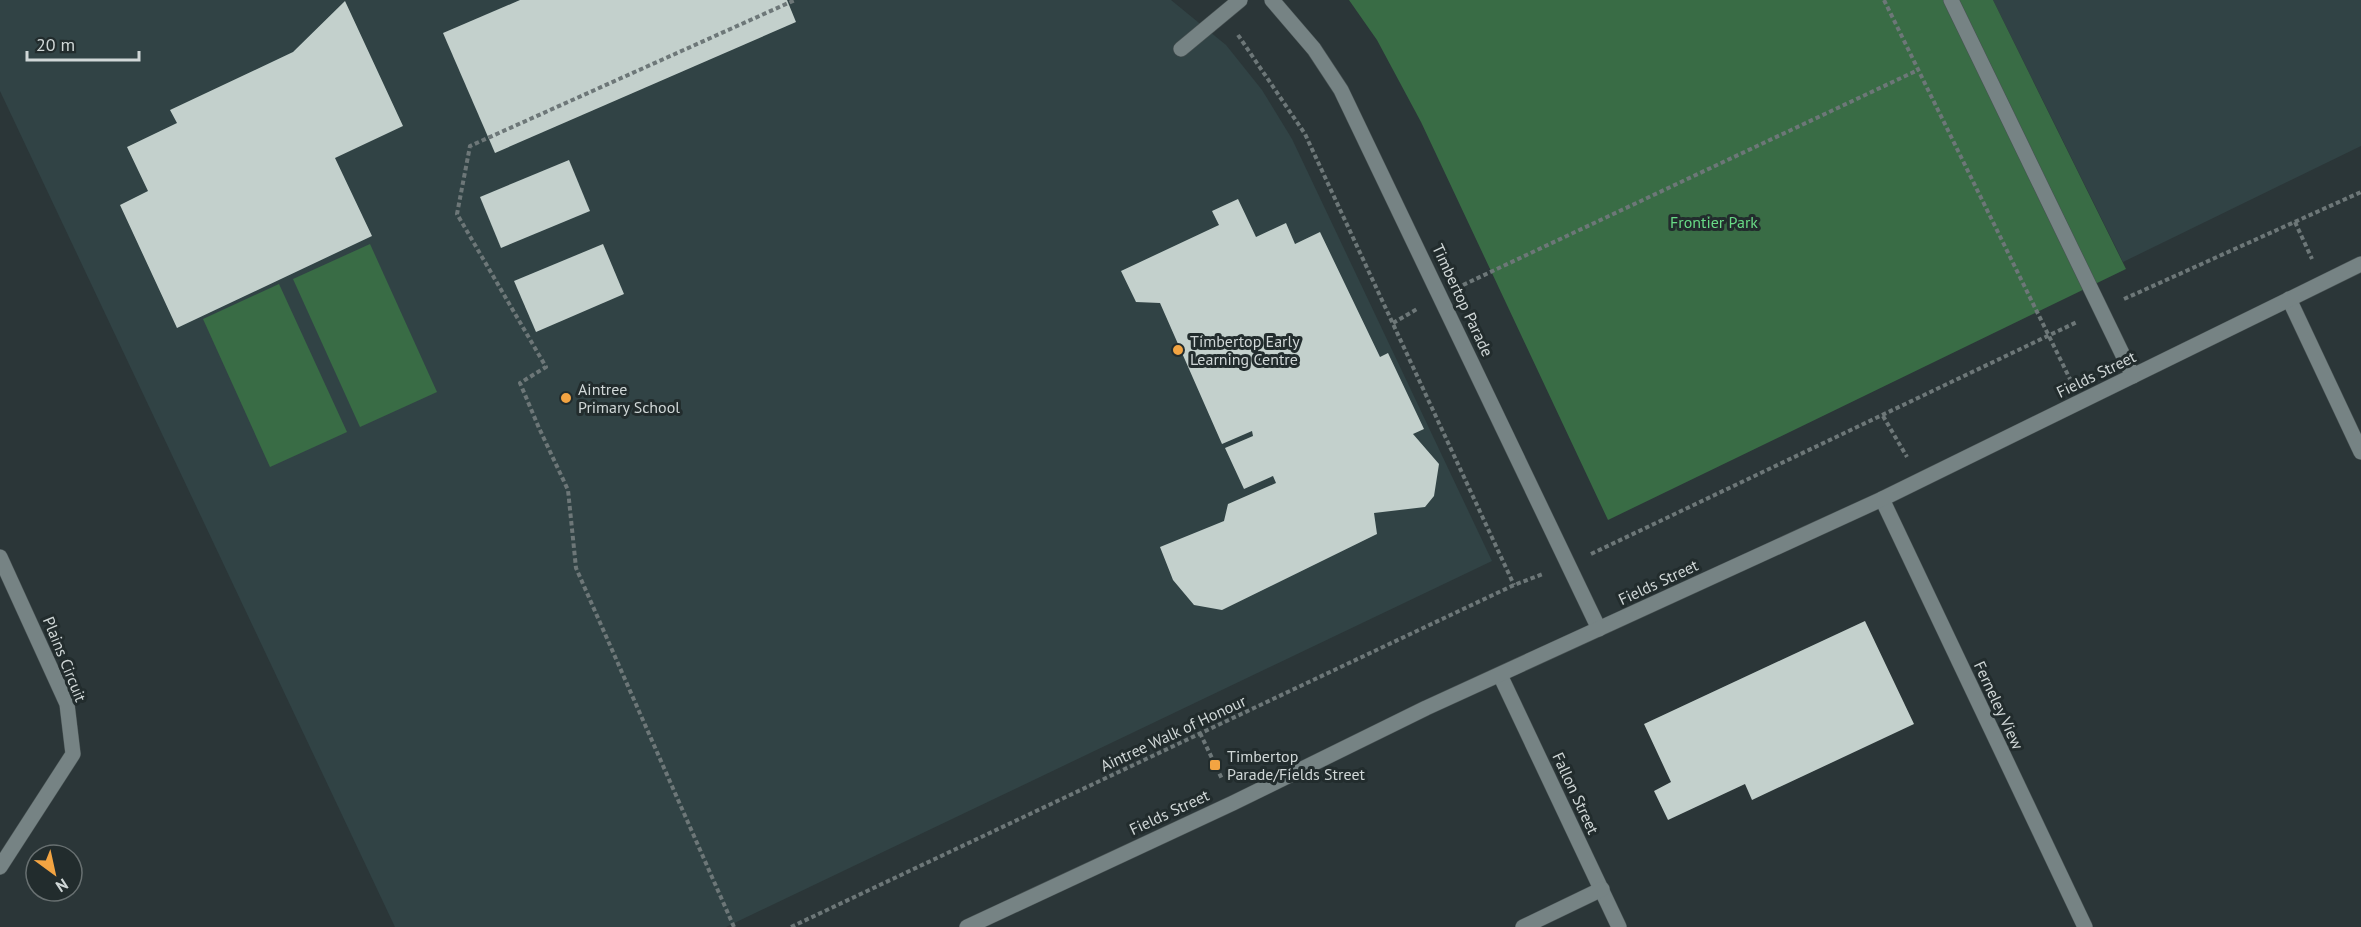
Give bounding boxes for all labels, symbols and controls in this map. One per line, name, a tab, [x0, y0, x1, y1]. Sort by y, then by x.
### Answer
scale bar	[27, 24, 140, 62]
text: 20 m	[36, 33, 75, 56]
park label: Frontier Park	[1670, 212, 1758, 232]
street label: Timbertop Parade	[1428, 240, 1498, 360]
place label: Timbertop Early Learning Centre	[1190, 331, 1300, 369]
marker: Timbertop Early Learning Centre	[1171, 343, 1185, 357]
street label: Fields Street	[2053, 346, 2139, 402]
place label: Aintree Primary School	[578, 379, 680, 417]
marker: Aintree Primary School	[559, 391, 573, 405]
street label: Fields Street	[1615, 555, 1702, 609]
street label: Plains Circuit	[39, 614, 91, 705]
street label: Ferneley View	[1970, 658, 2028, 752]
street label: Aintree Walk of Honour	[1097, 690, 1250, 776]
place label: Timbertop Parade/Fields Street	[1227, 746, 1366, 784]
street label: Fallon Street	[1548, 749, 1604, 838]
marker: Timbertop Parade/Fields Street	[1208, 758, 1222, 772]
street label: Fields Street	[1126, 785, 1213, 839]
north arrow	[24, 843, 84, 903]
text: N	[52, 874, 72, 897]

